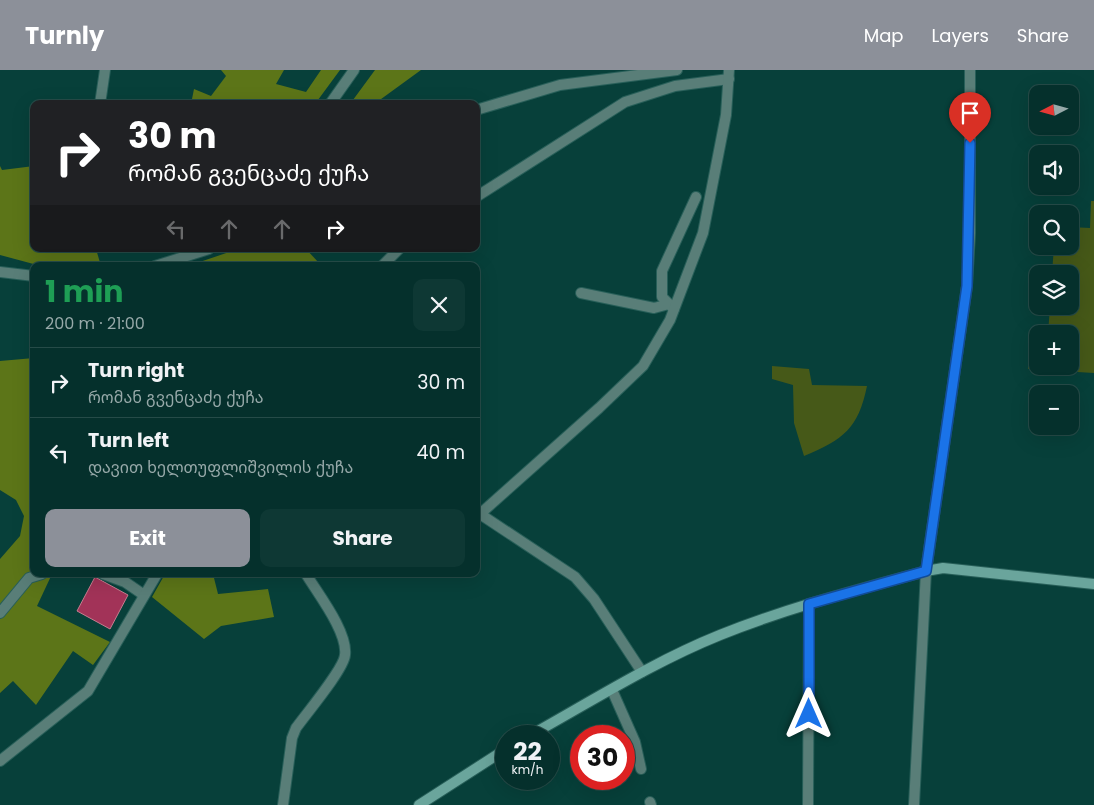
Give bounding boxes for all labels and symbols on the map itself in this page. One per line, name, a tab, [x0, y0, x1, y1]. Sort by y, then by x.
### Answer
north arrow	[1029, 85, 1079, 135]
pin	[949, 92, 991, 143]
position arrow	[782, 687, 834, 739]
speed limit sign: 30	[570, 725, 635, 790]

